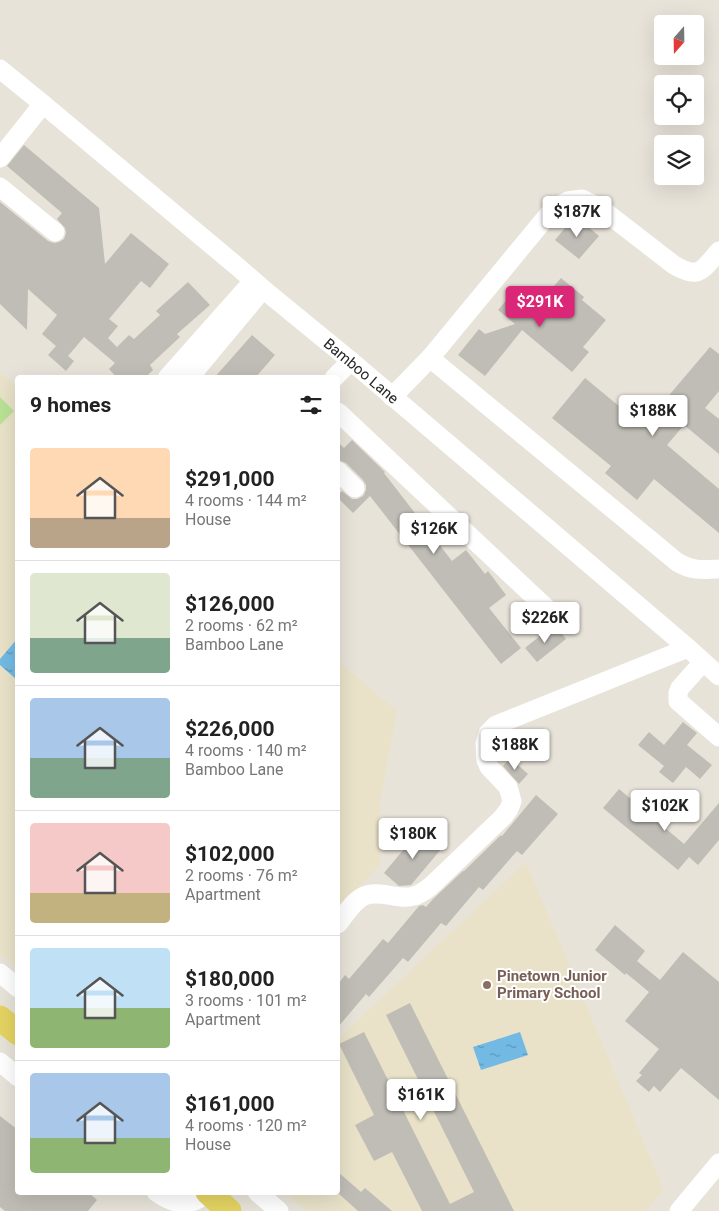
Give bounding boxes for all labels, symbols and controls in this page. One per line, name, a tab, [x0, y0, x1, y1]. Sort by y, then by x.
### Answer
north arrow	[654, 15, 704, 65]
map controls	[654, 15, 704, 185]
button: locate	[654, 75, 704, 125]
button: layers	[654, 135, 704, 185]
pin: $187K	[542, 196, 612, 238]
text: $187K	[554, 202, 600, 221]
pin: $291K	[505, 286, 575, 328]
text: $291K	[517, 292, 563, 311]
street label: Bamboo Lane	[320, 334, 402, 408]
icon: filters	[297, 391, 325, 419]
text: 9 homes	[30, 393, 111, 417]
pin: $188K	[618, 394, 688, 437]
text: $188K	[630, 401, 676, 420]
text: $291,000	[185, 467, 275, 491]
icon: home	[70, 468, 130, 528]
text: 4 rooms · 144 m²	[185, 491, 307, 510]
text: House	[185, 510, 231, 529]
pin: $126K	[399, 512, 469, 555]
text: $126K	[411, 519, 457, 538]
text: $126,000	[185, 592, 275, 616]
icon: home	[70, 593, 130, 653]
pin: $226K	[510, 602, 580, 644]
text: $226K	[522, 608, 568, 627]
text: 2 rooms · 62 m²	[185, 616, 298, 635]
text: Bamboo Lane	[185, 635, 284, 654]
text: $226,000	[185, 717, 275, 741]
icon: home	[70, 718, 130, 778]
pin: $188K	[480, 728, 550, 771]
text: $188K	[492, 735, 538, 754]
text: 4 rooms · 140 m²	[185, 741, 307, 760]
text: Bamboo Lane	[185, 760, 284, 779]
pin: $102K	[630, 790, 700, 832]
text: $102K	[642, 796, 688, 815]
pin: $180K	[378, 818, 448, 860]
text: $180K	[390, 824, 436, 843]
text: $102,000	[185, 842, 275, 866]
icon: home	[70, 843, 130, 903]
text: 2 rooms · 76 m²	[185, 866, 298, 885]
text: Apartment	[185, 885, 261, 904]
text: $180,000	[185, 967, 275, 991]
place label: Pinetown Junior Primary School	[497, 967, 607, 1002]
icon: home	[70, 968, 130, 1028]
marker: Pinetown Junior Primary School	[481, 979, 493, 991]
text: 3 rooms · 101 m²	[185, 991, 307, 1010]
text: Apartment	[185, 1010, 261, 1029]
pin: $161K	[386, 1078, 456, 1121]
text: $161K	[398, 1085, 444, 1104]
text: $161,000	[185, 1092, 275, 1116]
icon: home	[70, 1093, 130, 1153]
text: 4 rooms · 120 m²	[185, 1116, 307, 1135]
text: House	[185, 1135, 231, 1154]

